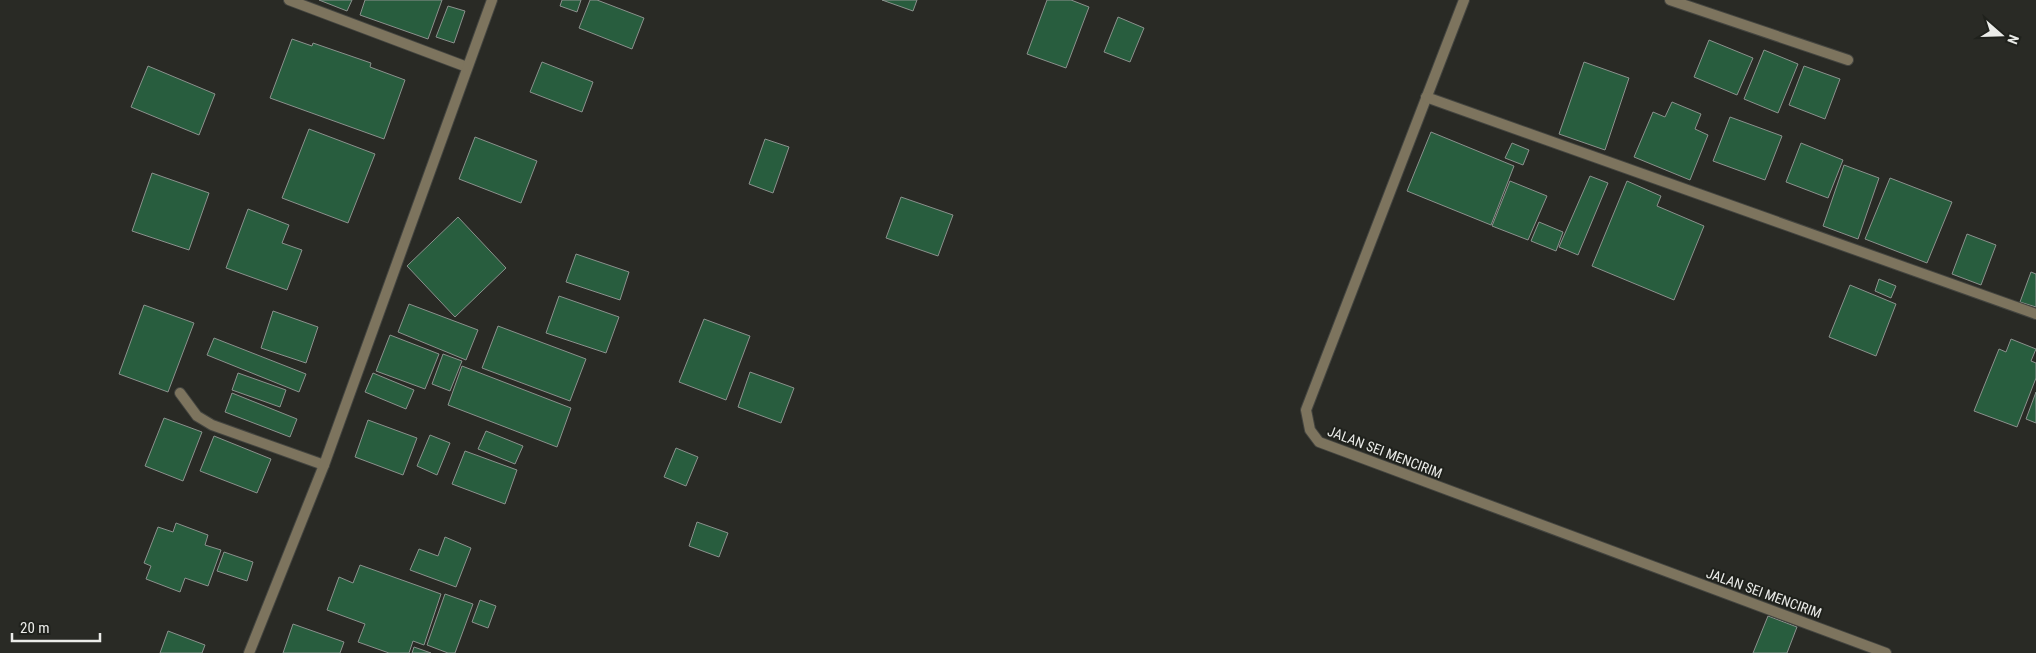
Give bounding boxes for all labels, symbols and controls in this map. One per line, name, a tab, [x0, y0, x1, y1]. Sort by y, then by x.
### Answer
north arrow	[1976, 10, 2026, 60]
text: N	[2004, 33, 2022, 46]
street label: JALAN SEI MENCIRIM	[1325, 423, 1445, 481]
street label: JALAN SEI MENCIRIM	[1704, 565, 1824, 621]
scale bar	[12, 610, 100, 642]
text: 20 m	[20, 619, 50, 637]

